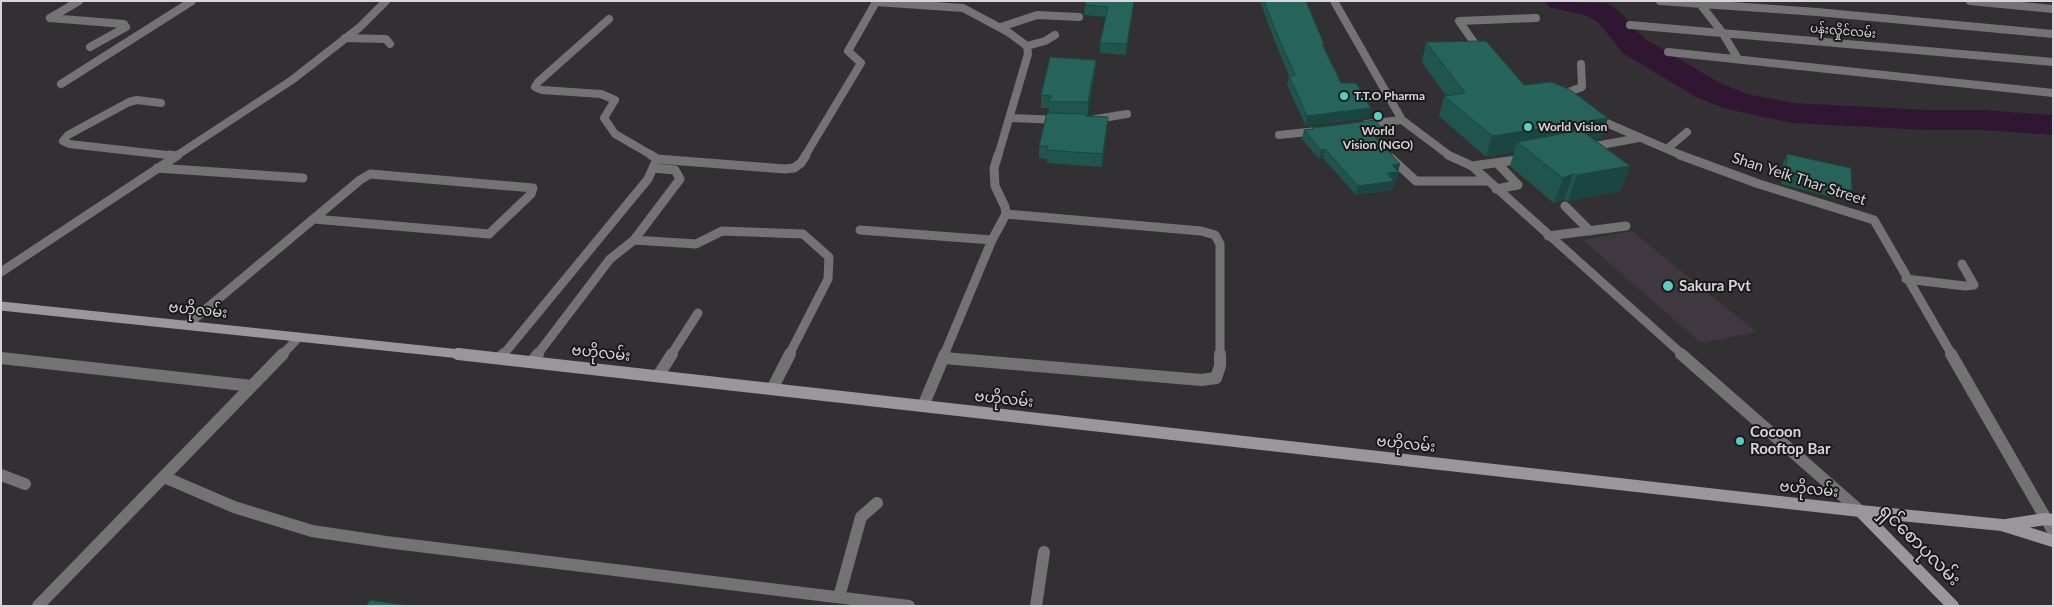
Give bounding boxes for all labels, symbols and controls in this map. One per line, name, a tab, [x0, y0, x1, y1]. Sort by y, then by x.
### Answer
street label: ပန်းလှိုင်လမ်း	[1809, 21, 1877, 41]
place label: T.T.O Pharma	[1354, 89, 1425, 103]
marker: T.T.O Pharma	[1338, 90, 1350, 102]
marker: World Vision (NGO)	[1372, 110, 1384, 122]
place label: World Vision	[1538, 120, 1607, 134]
marker: World Vision	[1522, 121, 1534, 133]
place label: World Vision (NGO)	[1343, 124, 1413, 152]
street label: Shan Yeik Thar Street	[1730, 149, 1868, 209]
place label: Sakura Pvt	[1679, 277, 1751, 295]
marker: Sakura Pvt	[1661, 279, 1675, 293]
street label: ဗဟိုလမ်း	[168, 298, 228, 322]
street label: ဗဟိုလမ်း	[571, 341, 631, 365]
street label: ဗဟိုလမ်း	[974, 387, 1034, 411]
place label: Cocoon Rooftop Bar	[1750, 423, 1830, 458]
street label: ဗဟိုလမ်း	[1376, 432, 1436, 456]
marker: Cocoon Rooftop Bar	[1734, 435, 1746, 447]
street label: ဗဟိုလမ်း	[1779, 477, 1839, 501]
street label: ရှင်စောပုလမ်း	[1875, 500, 1965, 590]

